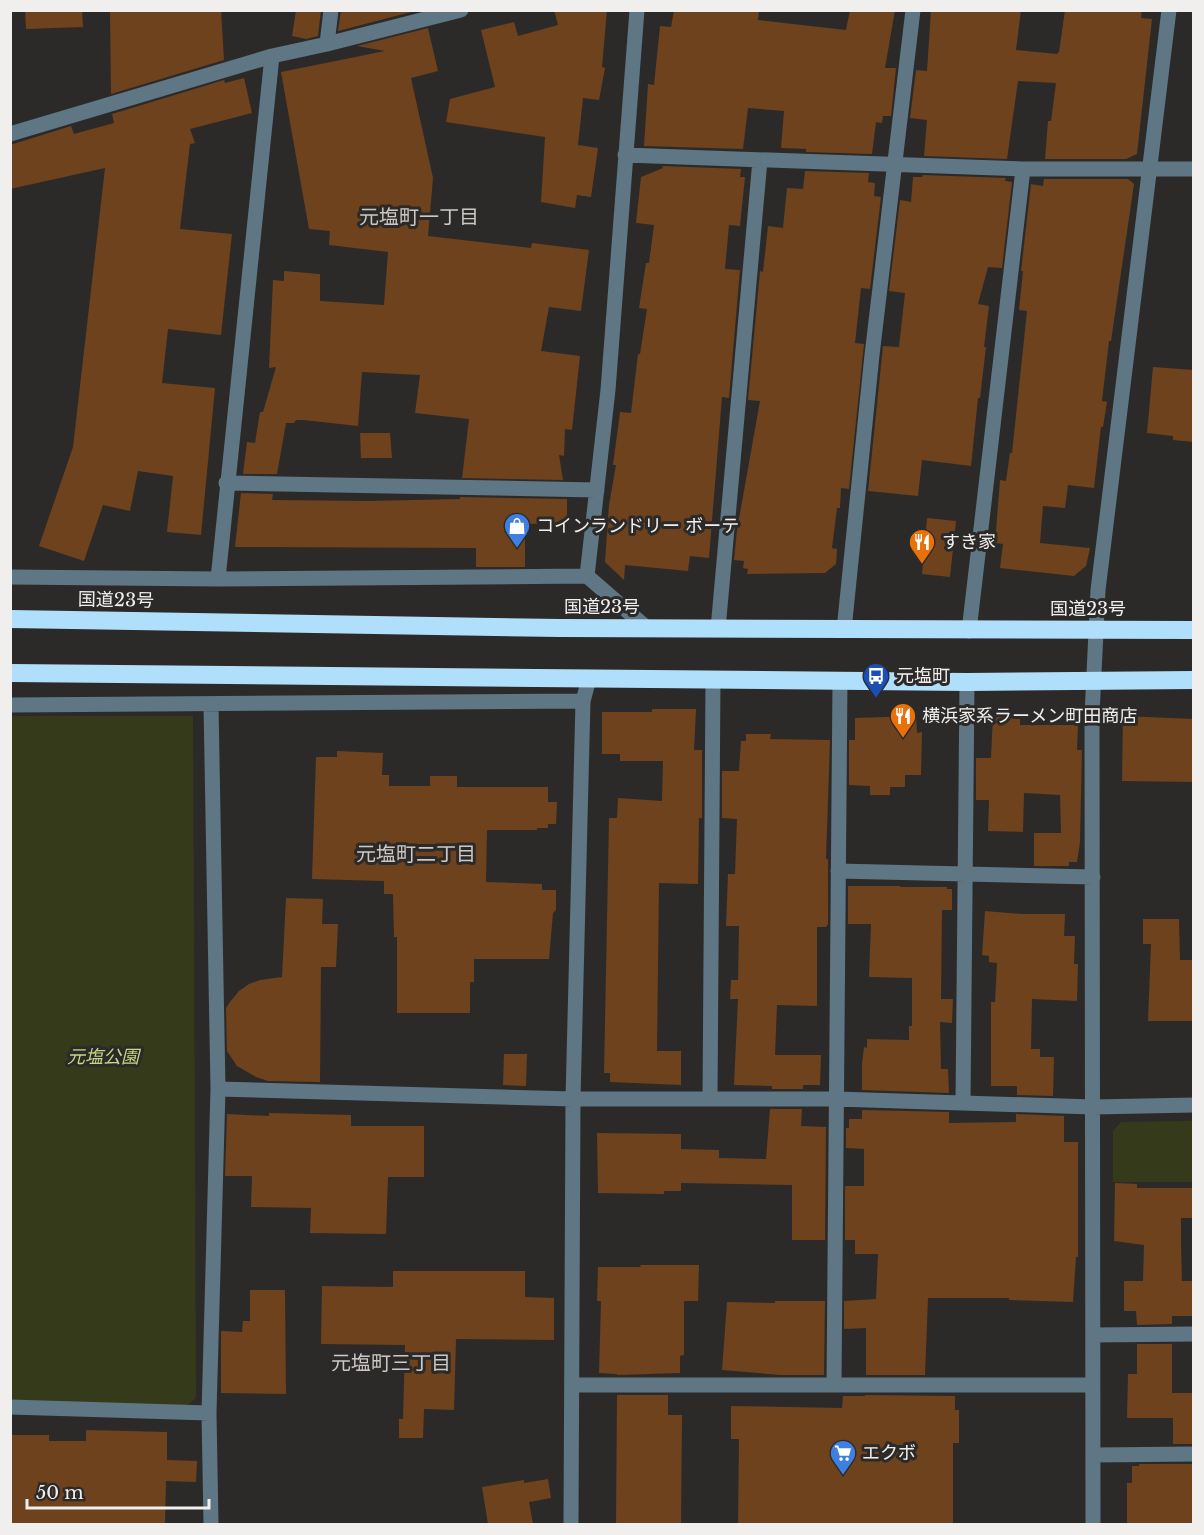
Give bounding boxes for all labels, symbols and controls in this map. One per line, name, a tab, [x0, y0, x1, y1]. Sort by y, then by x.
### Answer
district label: 元塩町一丁目	[359, 205, 479, 229]
shop icon: コインランドリー ボーテ	[502, 511, 532, 549]
place label: コインランドリー ボーテ	[536, 515, 739, 537]
restaurant icon: すき家	[907, 527, 937, 565]
place label: すき家	[942, 531, 996, 553]
street label: 国道23号	[78, 588, 154, 612]
street label: 国道23号	[564, 596, 640, 618]
street label: 国道23号	[1050, 598, 1126, 620]
bus stop icon: 元塩町	[861, 661, 891, 699]
place label: 元塩町	[896, 665, 950, 687]
restaurant icon: 横浜家系ラーメン町田商店	[888, 701, 918, 739]
place label: 横浜家系ラーメン町田商店	[922, 705, 1137, 727]
district label: 元塩町二丁目	[356, 842, 476, 866]
park label: 元塩公園	[67, 1046, 142, 1068]
district label: 元塩町三丁目	[331, 1351, 451, 1375]
supermarket icon: エクボ	[828, 1438, 858, 1476]
place label: エクボ	[862, 1442, 916, 1464]
scale bar	[27, 1472, 208, 1510]
text: 50 m	[36, 1482, 84, 1504]

